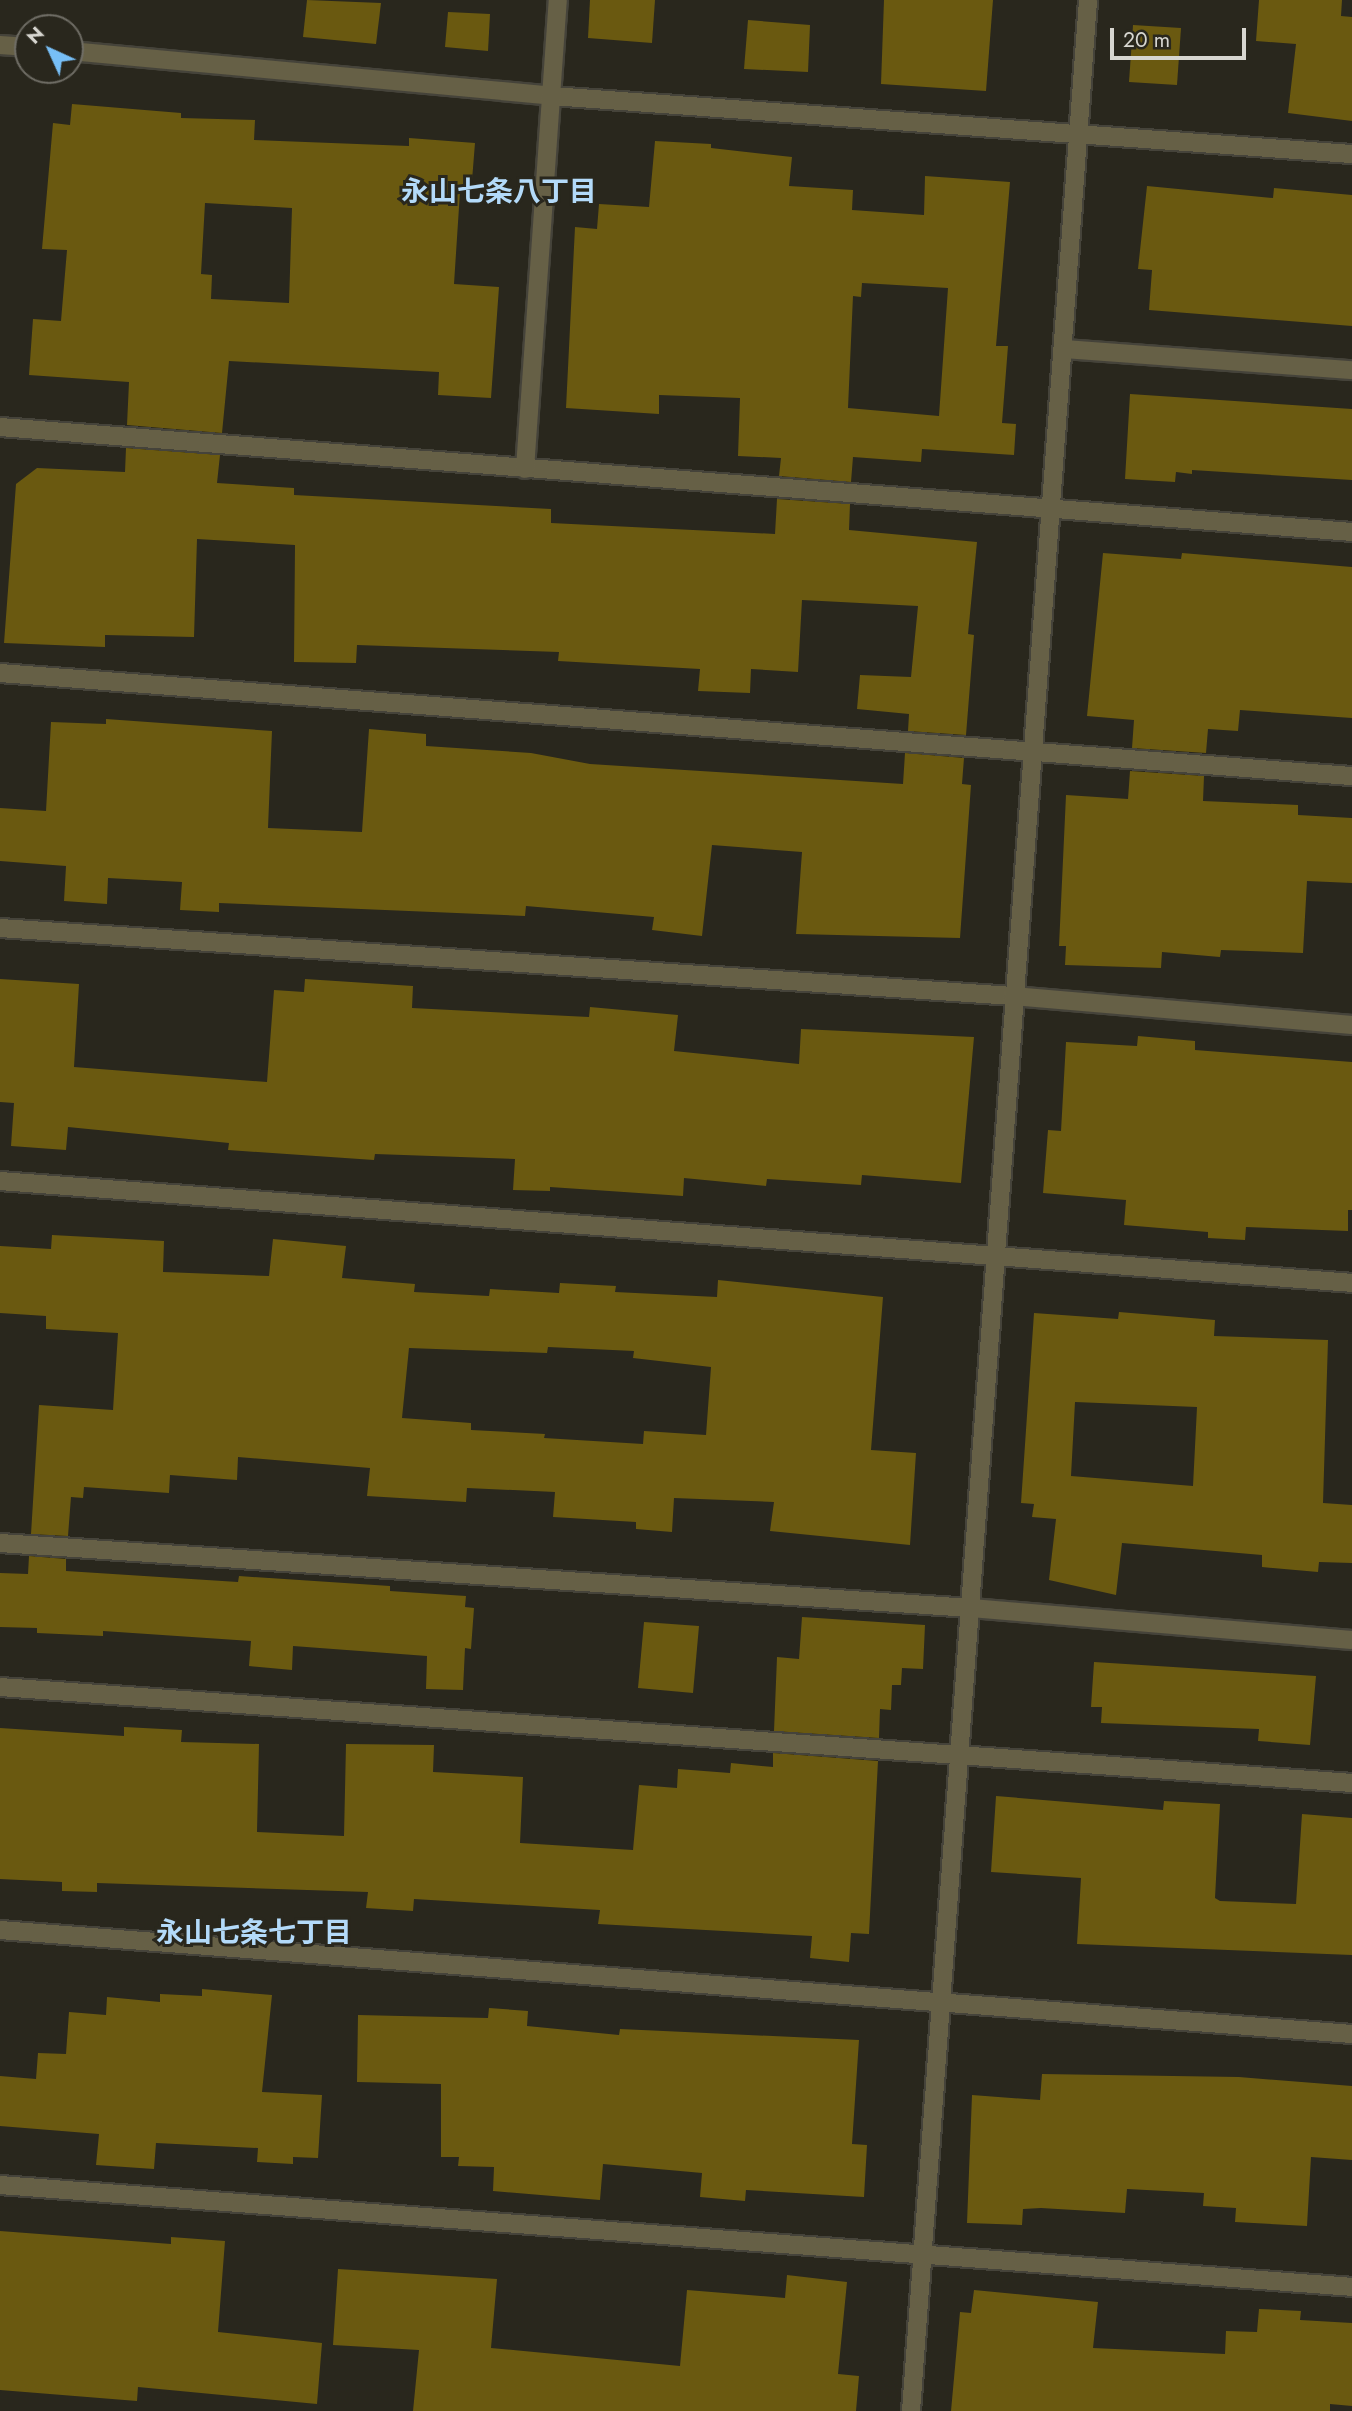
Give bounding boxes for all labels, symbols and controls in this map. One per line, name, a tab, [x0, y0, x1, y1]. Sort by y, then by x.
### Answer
north arrow	[14, 14, 84, 84]
scale bar	[1114, 14, 1250, 58]
text: N	[20, 20, 50, 50]
text: 20 m	[1123, 25, 1170, 55]
district label: 永山七条八丁目	[401, 175, 597, 209]
district label: 永山七条七丁目	[156, 1916, 352, 1950]

